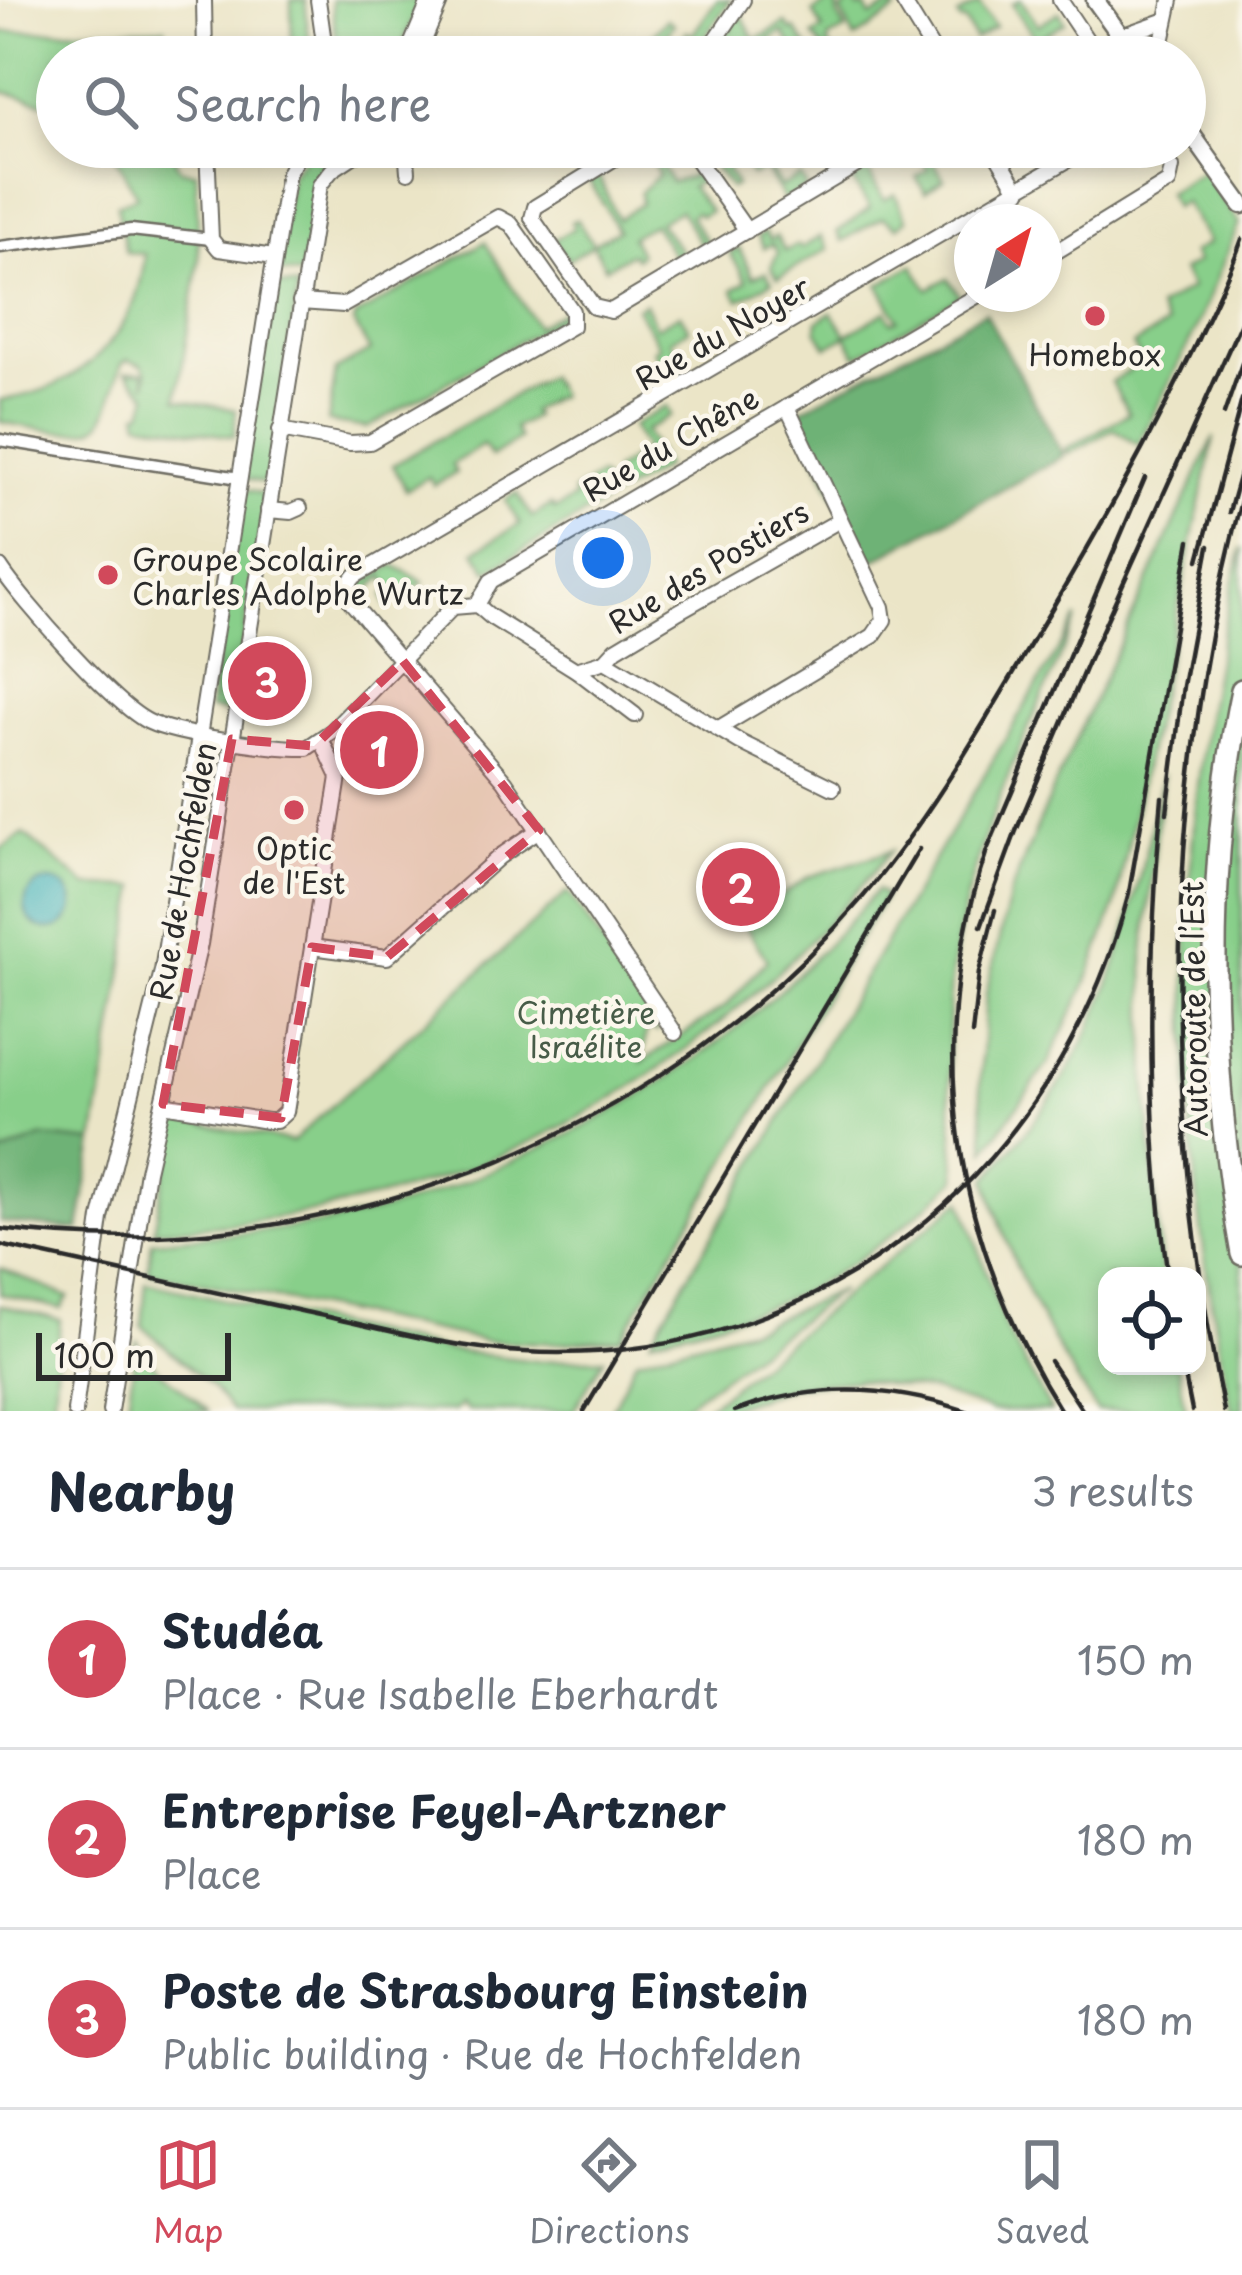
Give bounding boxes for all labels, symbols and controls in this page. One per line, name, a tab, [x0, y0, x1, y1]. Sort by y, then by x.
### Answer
search box	[36, 36, 1206, 168]
text: Search here	[174, 68, 431, 136]
icon: search	[78, 69, 144, 135]
north arrow	[954, 204, 1062, 312]
street label: Rue du Noyer	[626, 264, 818, 400]
marker: Homebox	[1082, 303, 1108, 329]
place label: Homebox	[1029, 331, 1161, 376]
street label: Rue du Chêne	[573, 374, 767, 512]
street label: Rue des Postiers	[599, 488, 817, 644]
your location	[573, 528, 633, 588]
place label: Groupe Scolaire Charles Adolphe Wurtz	[132, 536, 464, 615]
marker: Groupe Scolaire Charles Adolphe Wurtz	[95, 562, 121, 588]
pin: 3	[228, 636, 306, 726]
pin: 1	[340, 705, 418, 795]
street label: Rue de Hochfelden	[137, 738, 227, 1004]
marker: Optic de l'Est	[281, 797, 307, 823]
place label: Optic de l'Est	[243, 825, 345, 904]
pin: 2	[702, 842, 780, 932]
street label: Autoroute de l’Est	[1168, 881, 1218, 1137]
park label: Cimetière Israélite	[516, 989, 656, 1068]
map controls	[1098, 1267, 1206, 1375]
button: locate	[1098, 1267, 1206, 1375]
scale bar	[36, 1327, 231, 1380]
text: 100 m	[54, 1329, 155, 1379]
text: Nearby	[48, 1451, 235, 1528]
text: 3 results	[1031, 1460, 1194, 1519]
text: Studéa	[162, 1595, 323, 1663]
text: 1	[78, 1629, 96, 1688]
text: 150 m	[1077, 1629, 1194, 1688]
text: Place · Rue Isabelle Eberhardt	[162, 1663, 718, 1722]
text: Entreprise Feyel-Artzner	[162, 1775, 726, 1843]
text: 2	[73, 1809, 101, 1868]
text: 180 m	[1077, 1809, 1194, 1868]
text: Place	[162, 1843, 262, 1902]
text: Poste de Strasbourg Einstein	[162, 1955, 809, 2023]
text: 3	[74, 1989, 100, 2048]
text: 180 m	[1077, 1989, 1194, 2048]
text: Public building · Rue de Hochfelden	[162, 2023, 802, 2082]
tab: Map	[153, 2132, 223, 2254]
tab: Directions	[529, 2132, 690, 2254]
tab: Saved	[995, 2132, 1089, 2254]

